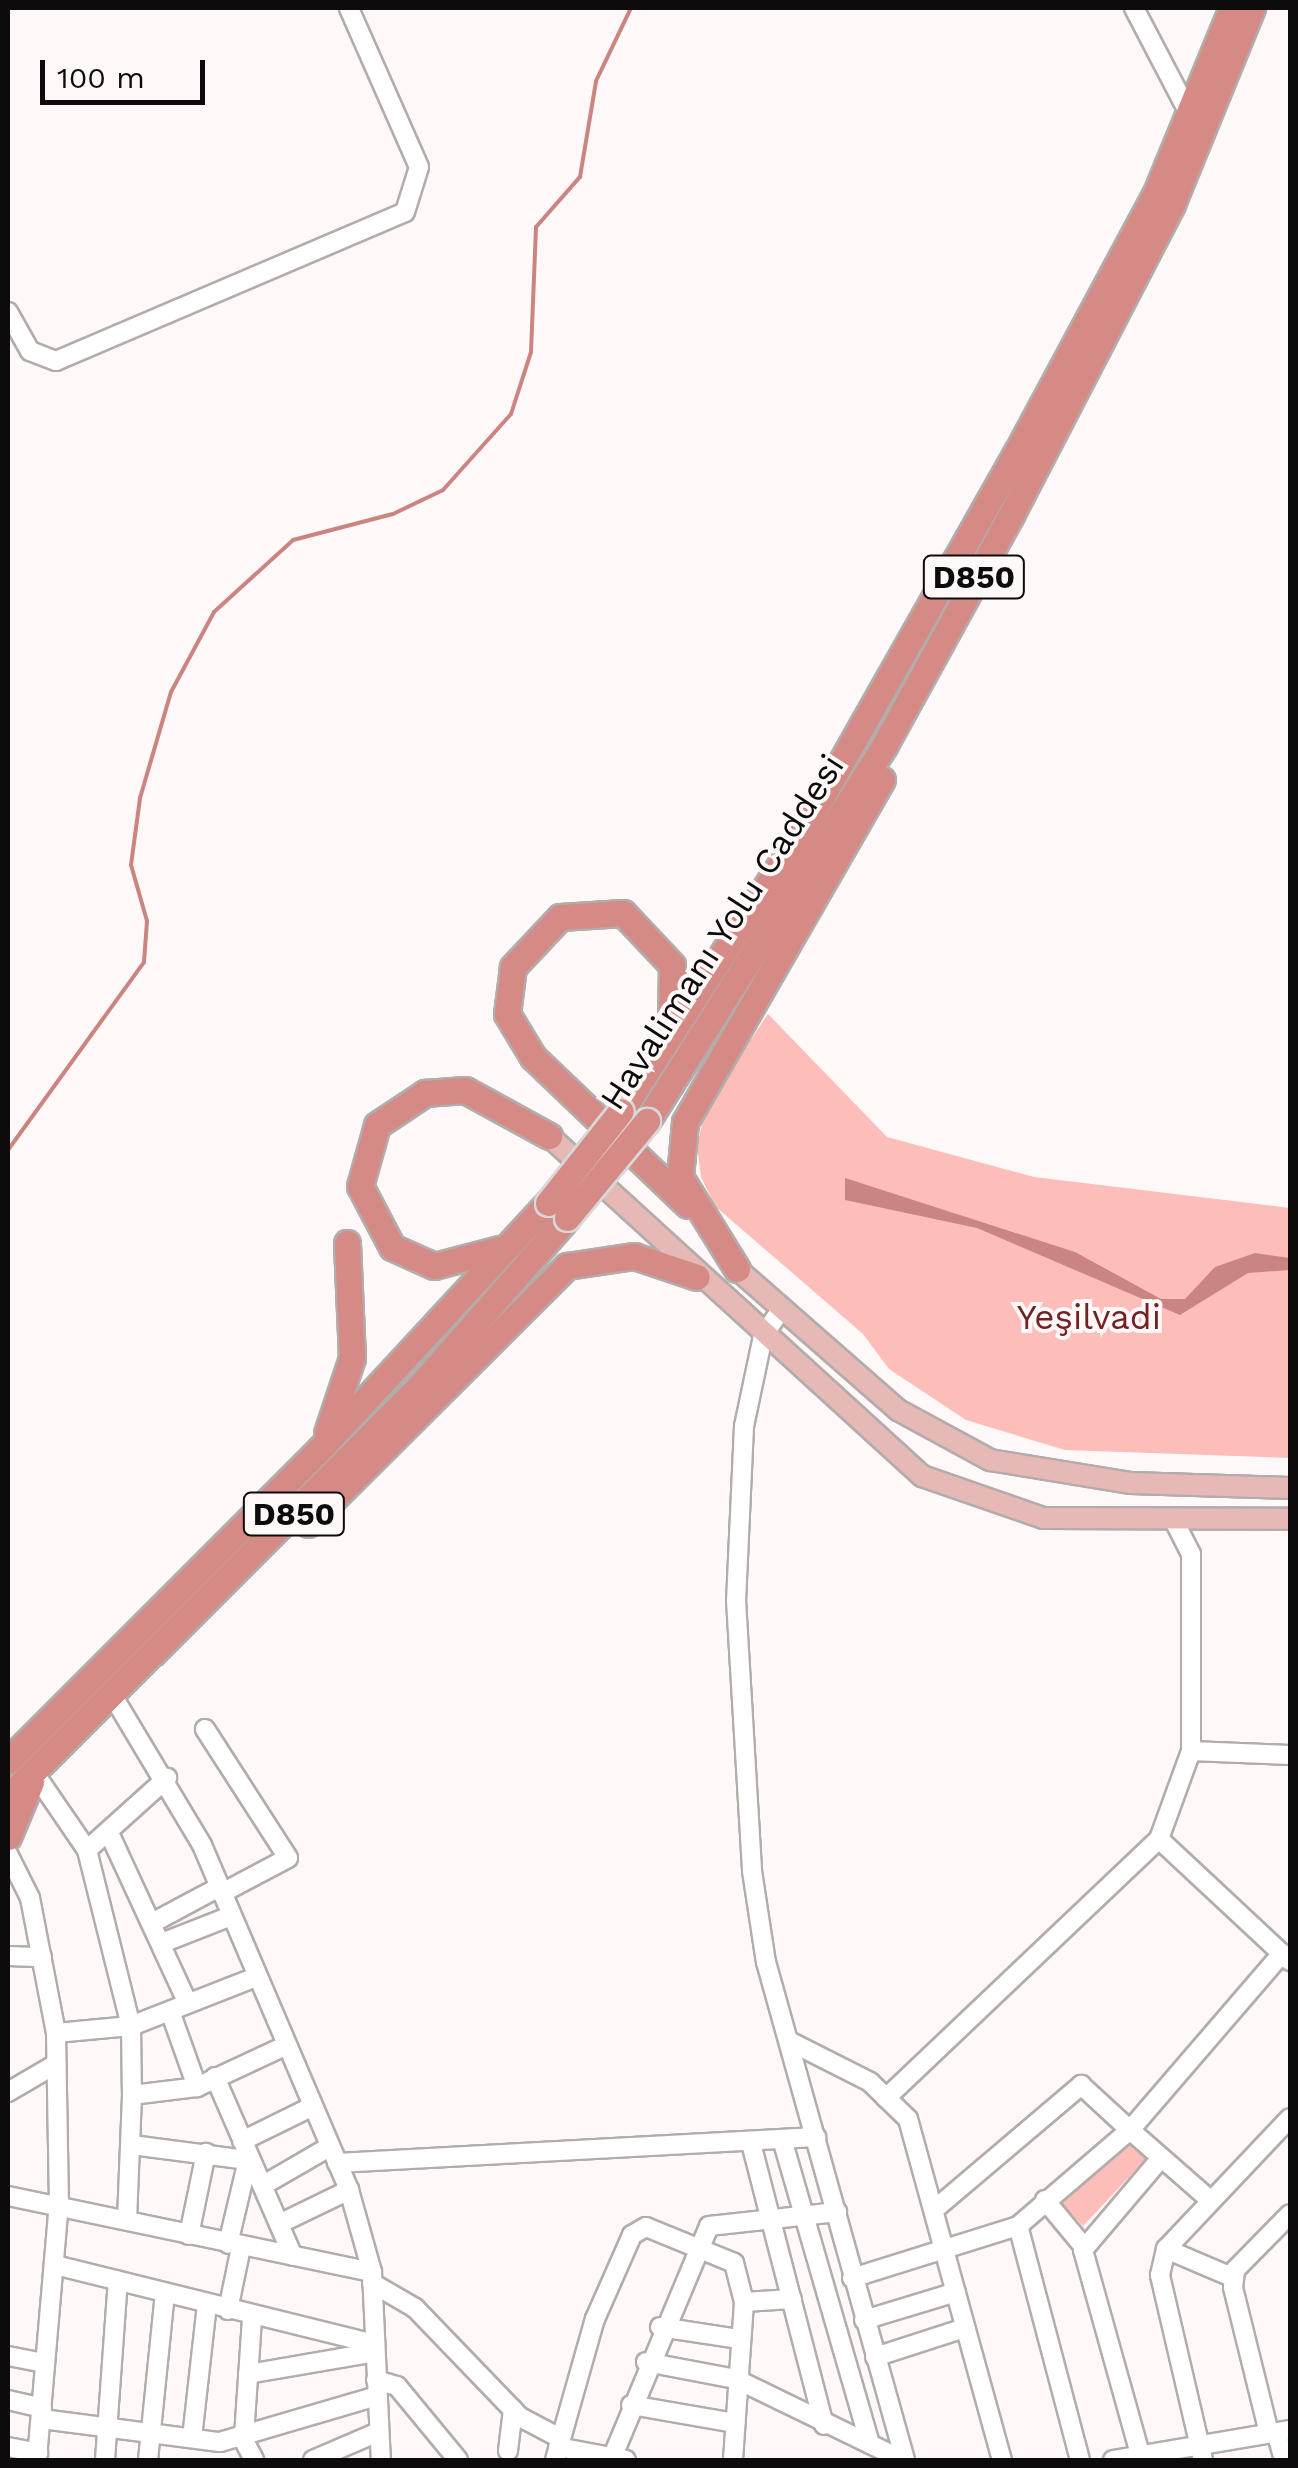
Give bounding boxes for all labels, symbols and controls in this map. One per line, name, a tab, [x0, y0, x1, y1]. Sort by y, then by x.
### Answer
scale bar	[45, 40, 210, 102]
text: 100 m	[57, 60, 145, 95]
road number: D850	[922, 550, 1026, 604]
street label: Havalimanı Yolu Caddesi	[591, 746, 853, 1118]
park label: Yeşilvadi	[1017, 1296, 1161, 1338]
road number: D850	[242, 1487, 346, 1541]

